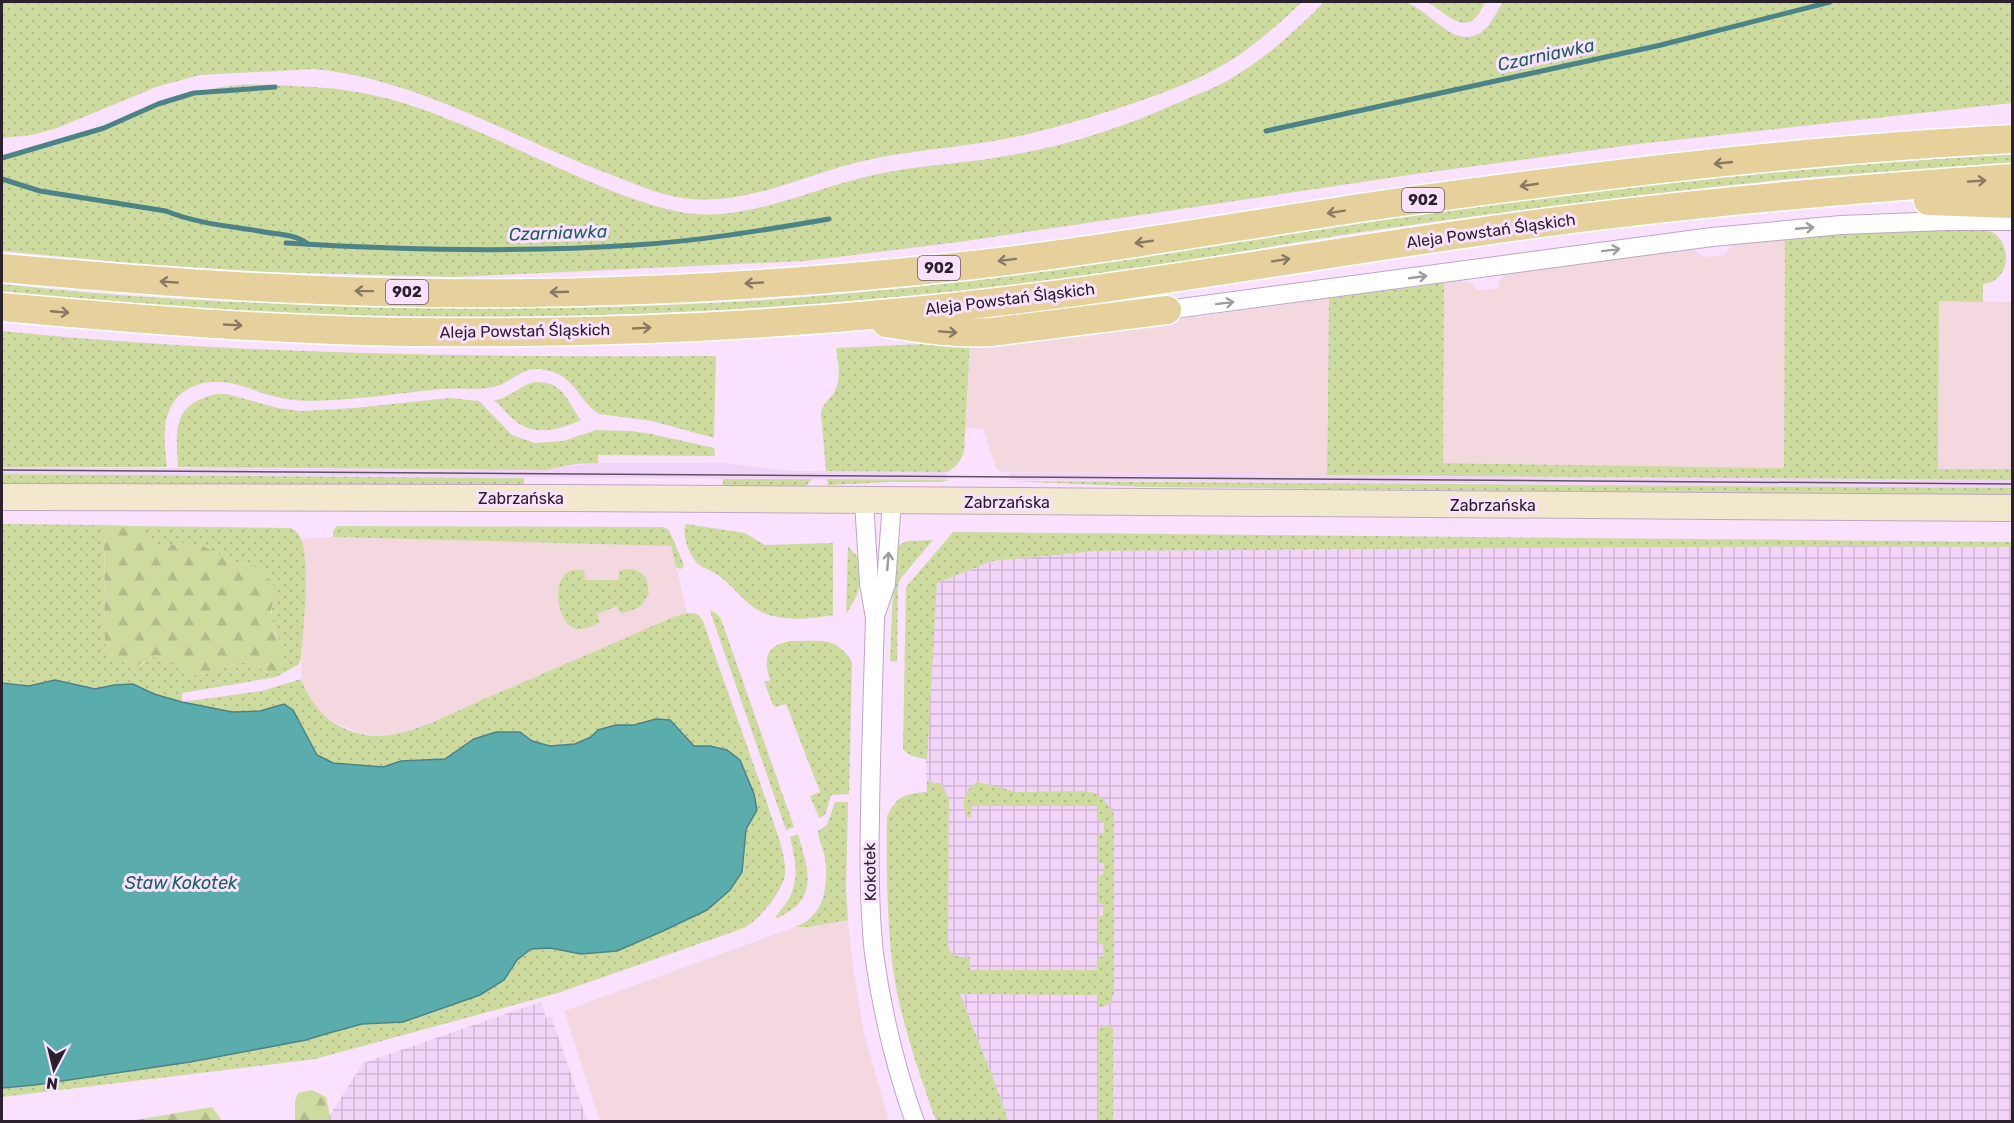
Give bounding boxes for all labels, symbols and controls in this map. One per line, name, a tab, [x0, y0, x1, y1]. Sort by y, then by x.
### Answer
water label: Czarniawka	[1495, 34, 1597, 76]
one-way arrow	[1714, 158, 1734, 169]
one-way arrow	[1967, 175, 1987, 186]
one-way arrow	[1520, 179, 1540, 190]
road number: 902	[1402, 188, 1444, 212]
one-way arrow	[1327, 207, 1347, 218]
street label: Aleja Powstań Śląskich	[1405, 209, 1577, 252]
water label: Czarniawka	[508, 220, 608, 246]
one-way arrow	[1795, 222, 1815, 233]
one-way arrow	[1134, 236, 1154, 247]
one-way arrow	[1601, 244, 1621, 255]
one-way arrow	[1271, 254, 1290, 265]
one-way arrow	[998, 255, 1018, 266]
road number: 902	[918, 256, 960, 280]
one-way arrow	[1408, 272, 1428, 283]
one-way arrow	[160, 276, 180, 287]
one-way arrow	[745, 278, 765, 289]
street label: Aleja Powstań Śląskich	[924, 278, 1096, 319]
road number: 902	[386, 280, 428, 304]
one-way arrow	[355, 285, 375, 297]
one-way arrow	[550, 286, 570, 298]
one-way arrow	[1215, 297, 1234, 308]
one-way arrow	[49, 307, 69, 318]
street label: Aleja Powstań Śląskich	[440, 319, 610, 342]
one-way arrow	[222, 320, 242, 331]
one-way arrow	[632, 323, 652, 334]
one-way arrow	[937, 327, 957, 338]
street label: Zabrzańska	[478, 489, 564, 508]
street label: Zabrzańska	[964, 493, 1050, 512]
street label: Zabrzańska	[1450, 496, 1536, 515]
one-way arrow	[883, 552, 894, 571]
street label: Kokotek	[860, 842, 880, 902]
water label: Staw Kokotek	[125, 872, 238, 894]
north arrow	[24, 1039, 84, 1099]
text: N	[45, 1073, 59, 1094]

